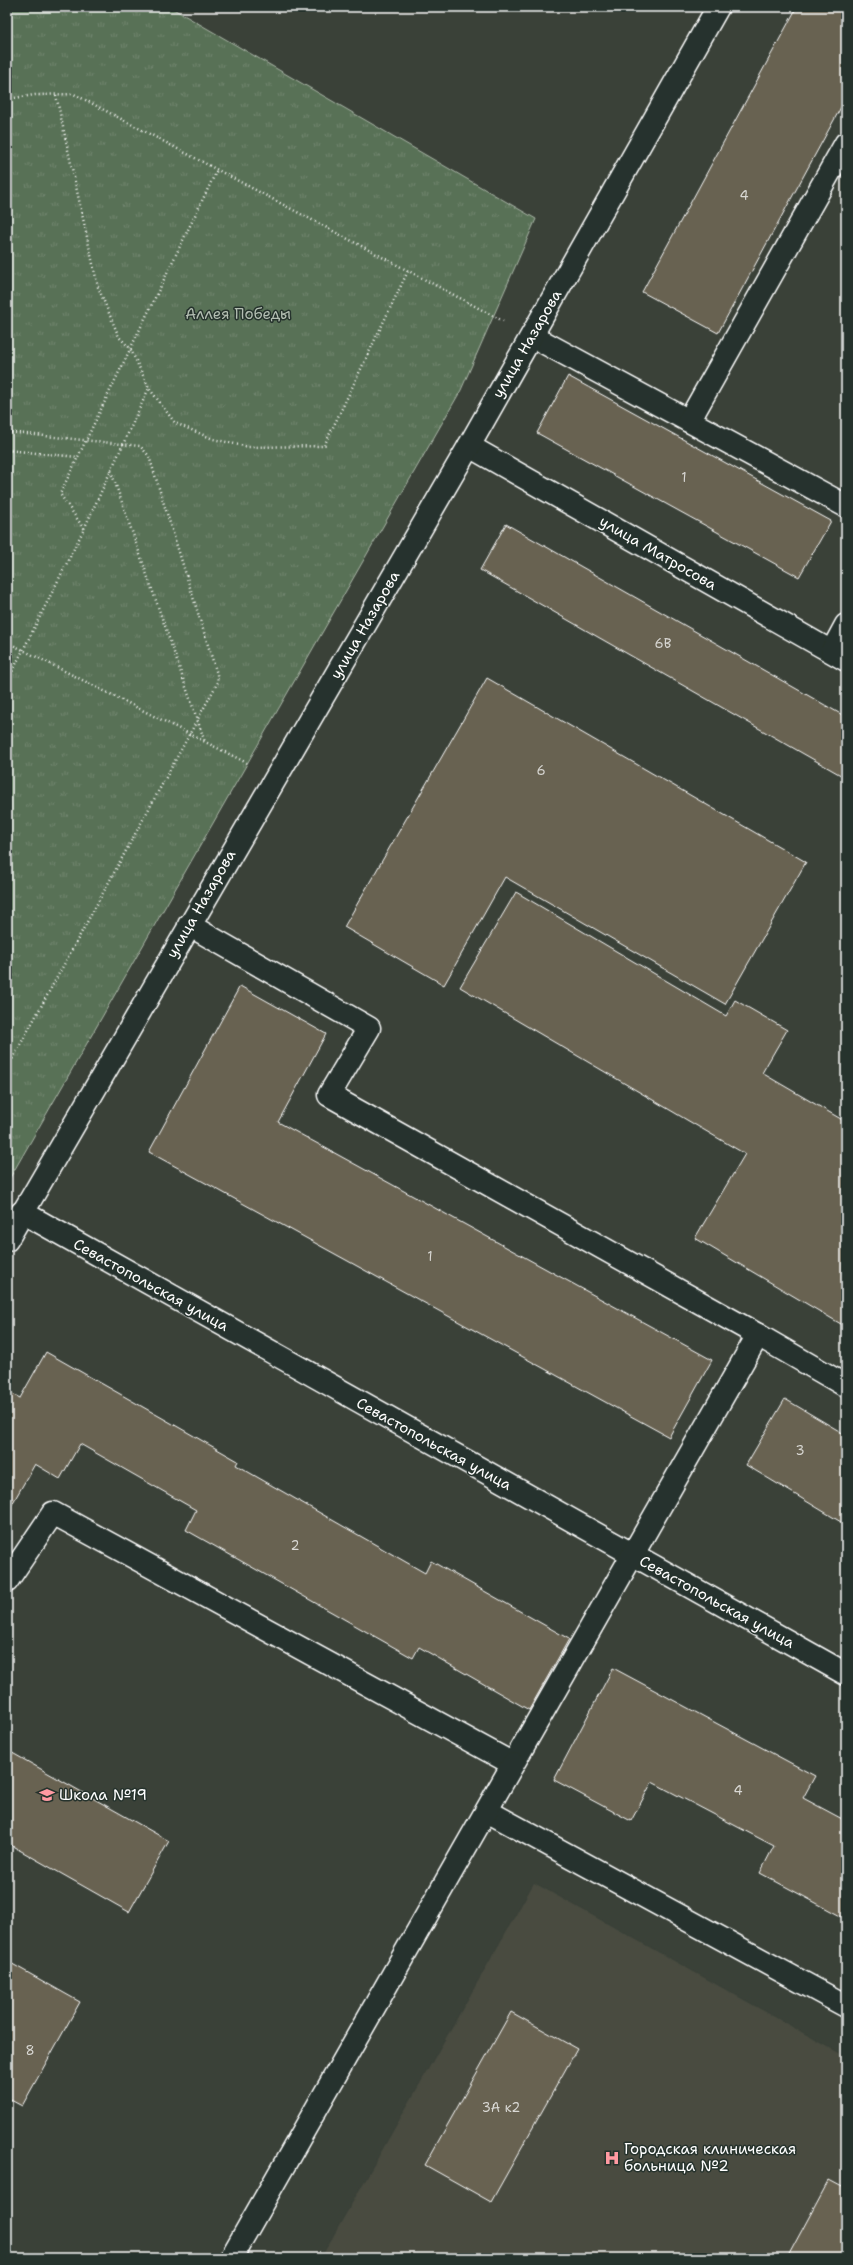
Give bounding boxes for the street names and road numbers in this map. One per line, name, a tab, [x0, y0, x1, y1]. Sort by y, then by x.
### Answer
street label: улица Назарова	[488, 286, 567, 402]
street label: улица Матросова	[596, 511, 721, 595]
street label: улица Назарова	[326, 567, 405, 683]
street label: улица Назарова	[162, 846, 241, 962]
street label: Севастопольская улица	[70, 1234, 233, 1336]
street label: Севастопольская улица	[353, 1393, 516, 1495]
street label: Севастопольская улица	[636, 1551, 799, 1653]

